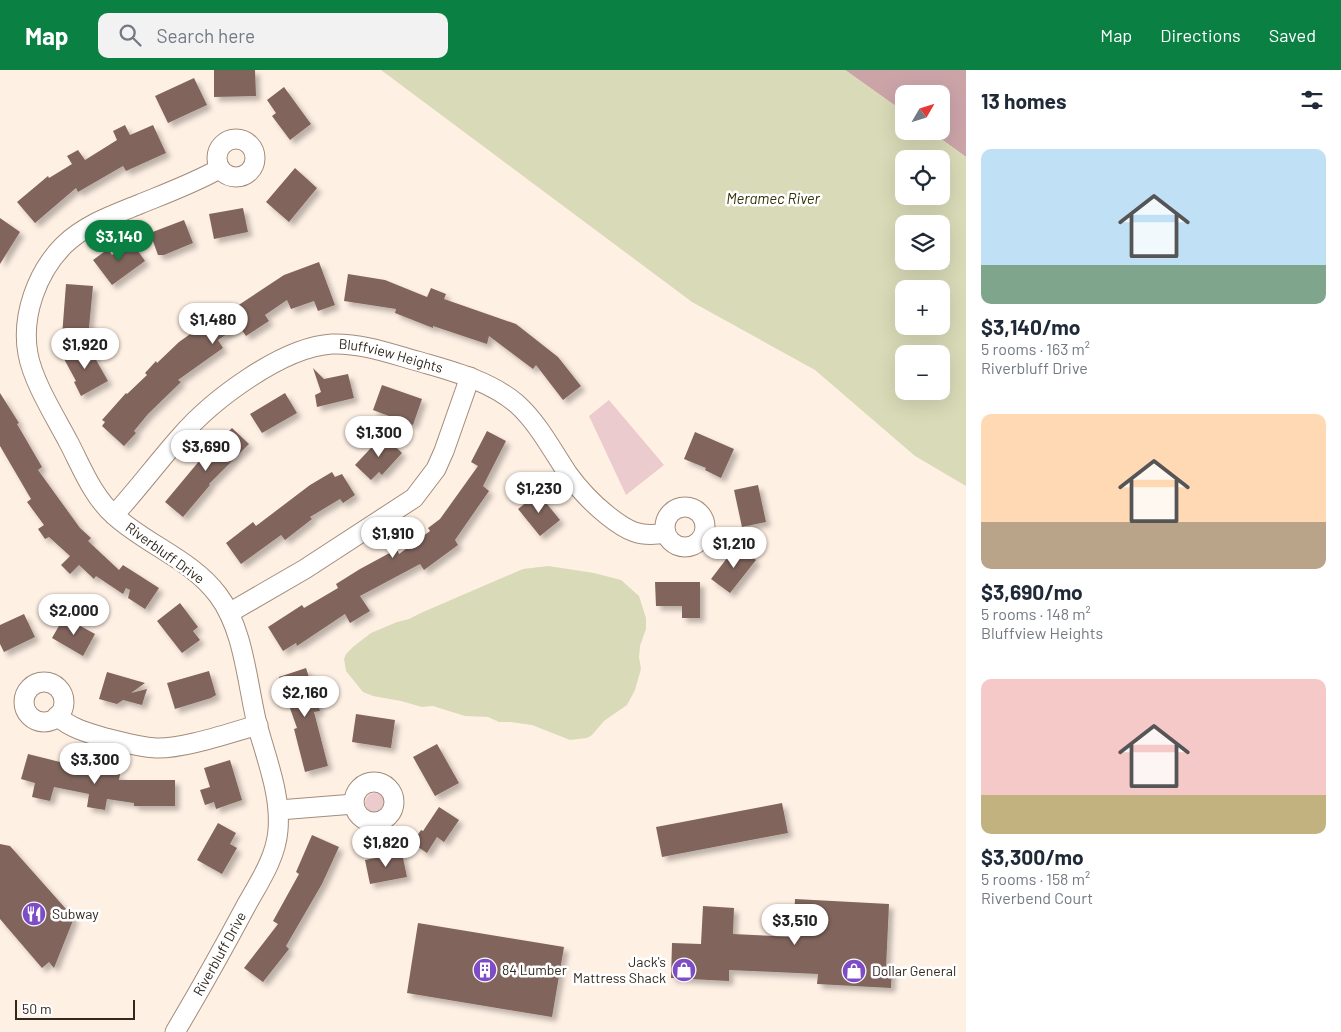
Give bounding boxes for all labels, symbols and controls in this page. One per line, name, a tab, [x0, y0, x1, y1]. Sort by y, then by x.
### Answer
search box	[98, 13, 448, 58]
text: Map	[25, 21, 68, 50]
icon: search	[116, 21, 144, 49]
text: Search here	[156, 24, 255, 47]
text: Map	[1100, 24, 1132, 46]
text: Directions	[1160, 24, 1241, 46]
text: Saved	[1269, 24, 1316, 46]
north arrow	[895, 85, 950, 140]
map controls	[895, 85, 950, 400]
icon: filters	[1298, 86, 1326, 114]
text: 13 homes	[981, 88, 1066, 113]
button: locate	[895, 150, 950, 205]
icon: home	[1109, 181, 1199, 271]
water label: Meramec River	[726, 189, 821, 207]
button: layers	[895, 215, 950, 270]
pin: $3,140	[78, 220, 160, 262]
text: $3,140	[96, 226, 142, 245]
button: +	[895, 280, 950, 335]
pin: $1,480	[172, 302, 254, 345]
text: $1,480	[190, 309, 236, 328]
text: $3,140/mo	[981, 314, 1081, 339]
pin: $1,920	[44, 328, 126, 370]
text: $1,920	[62, 334, 108, 353]
street label: Bluffview Heights	[338, 335, 445, 376]
text: 5 rooms · 163 m²	[981, 339, 1090, 358]
button: −	[895, 345, 950, 400]
text: Riverbluff Drive	[981, 358, 1088, 377]
pin: $1,300	[338, 416, 420, 458]
text: $1,300	[356, 422, 402, 441]
pin: $3,690	[165, 430, 247, 472]
text: $3,690	[182, 436, 230, 455]
icon: home	[1109, 446, 1199, 536]
pin: $1,230	[498, 472, 580, 514]
text: $1,230	[516, 478, 562, 497]
pin: $1,910	[352, 516, 434, 559]
street label: Riverbluff Drive	[123, 518, 208, 587]
text: $1,910	[372, 523, 414, 542]
pin: $1,210	[693, 526, 775, 569]
text: $1,210	[713, 533, 755, 552]
text: $3,690/mo	[981, 579, 1083, 604]
pin: $2,000	[33, 594, 115, 636]
text: $2,000	[49, 600, 99, 619]
text: 5 rooms · 148 m²	[981, 604, 1091, 623]
text: Bluffview Heights	[981, 623, 1103, 642]
pin: $2,160	[264, 676, 346, 718]
text: $2,160	[282, 682, 328, 701]
icon: home	[1109, 711, 1199, 801]
pin: $3,300	[54, 742, 136, 785]
text: $3,300	[71, 749, 119, 768]
pin: $1,820	[345, 826, 427, 868]
text: $1,820	[363, 832, 409, 851]
text: $3,300/mo	[981, 844, 1084, 869]
text: 5 rooms · 158 m²	[981, 869, 1090, 888]
text: Riverbend Court	[981, 888, 1093, 907]
restaurant icon: Subway	[21, 901, 47, 927]
pin: $3,510	[754, 904, 836, 946]
place label: Subway	[52, 905, 99, 922]
street label: Riverbluff Drive	[189, 909, 249, 999]
text: $3,510	[772, 910, 818, 929]
place label: Jack's Mattress Shack	[573, 953, 666, 986]
building icon: 84 Lumber	[472, 957, 498, 983]
shop icon: Jack's Mattress Shack	[671, 957, 697, 983]
shop icon: Dollar General	[841, 958, 867, 984]
place label: 84 Lumber	[502, 961, 567, 978]
place label: Dollar General	[872, 962, 956, 979]
scale bar	[15, 997, 135, 1020]
text: 50 m	[22, 1000, 51, 1017]

